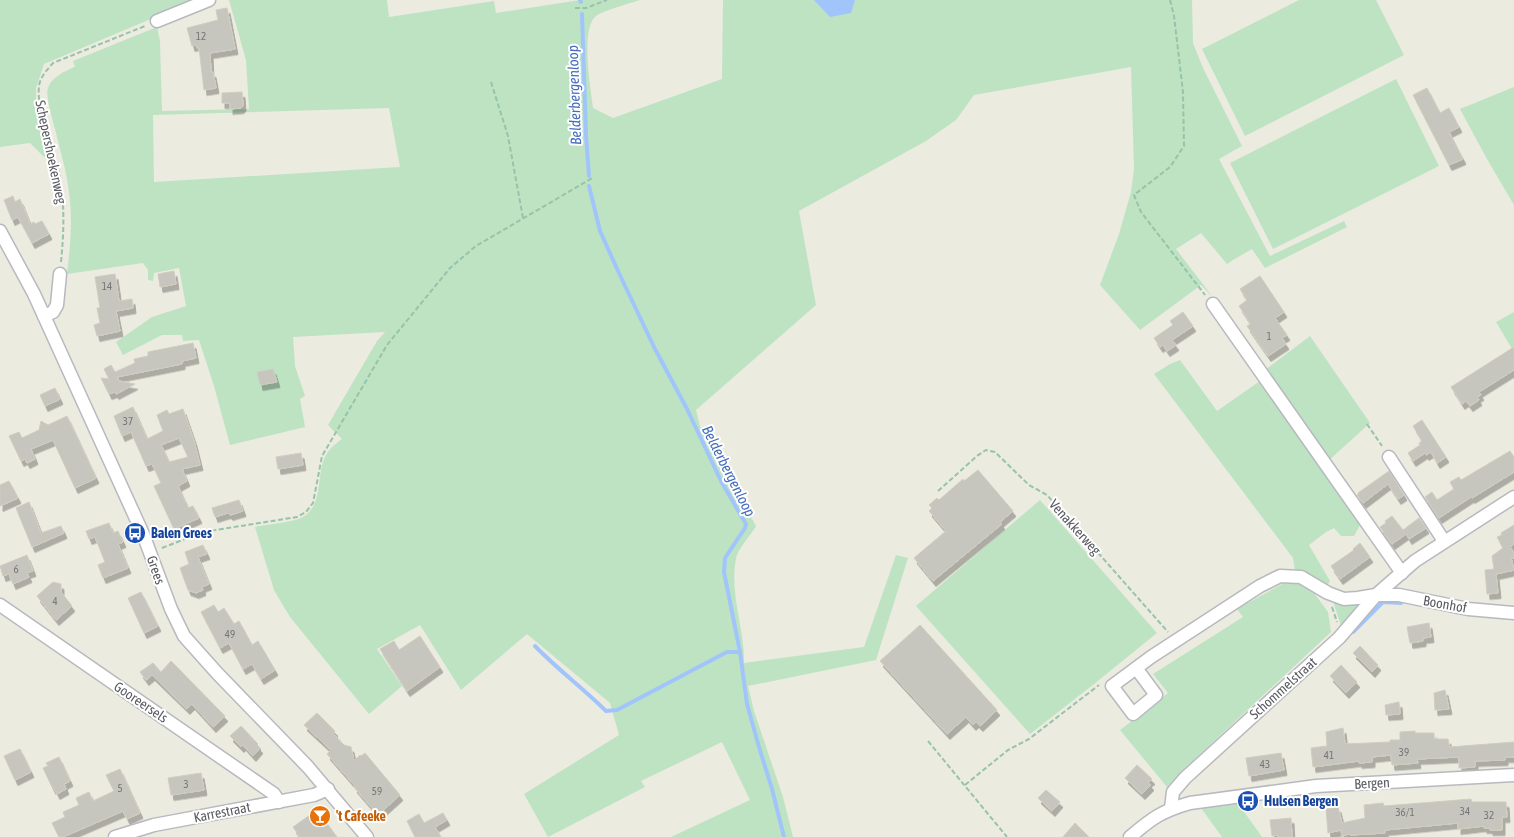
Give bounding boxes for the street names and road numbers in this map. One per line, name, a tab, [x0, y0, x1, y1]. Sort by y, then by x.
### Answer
street label: Schepershoekenweg	[32, 99, 70, 205]
street label: Venakkerweg	[1046, 496, 1104, 558]
street label: Grees	[144, 554, 168, 586]
street label: Boonhof	[1422, 592, 1468, 616]
street label: Schommelstraat	[1246, 654, 1320, 722]
street label: Gooreersels	[111, 678, 171, 726]
street label: Bergen	[1354, 774, 1390, 792]
street label: Karrestraat	[192, 799, 252, 825]

